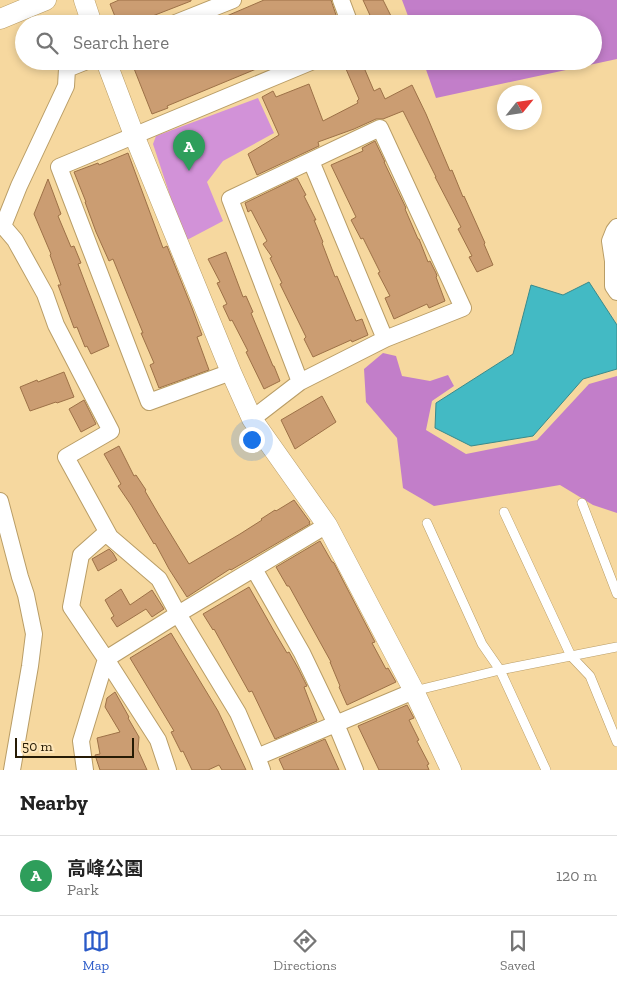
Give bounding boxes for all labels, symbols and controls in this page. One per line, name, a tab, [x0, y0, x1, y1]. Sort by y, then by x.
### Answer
search box	[15, 15, 602, 70]
icon: search	[33, 29, 61, 57]
text: Search here	[73, 31, 169, 54]
north arrow	[497, 85, 542, 130]
pin: A	[173, 130, 205, 171]
your location	[239, 427, 265, 453]
scale bar	[15, 735, 134, 758]
text: 50 m	[22, 738, 53, 755]
text: Nearby	[20, 790, 88, 815]
text: 高峰公園	[67, 857, 143, 880]
text: A	[31, 866, 42, 885]
text: 120 m	[556, 866, 597, 885]
text: Park	[67, 880, 99, 899]
tab: Map	[82, 927, 110, 974]
tab: Directions	[273, 927, 337, 974]
tab: Saved	[500, 927, 535, 974]

